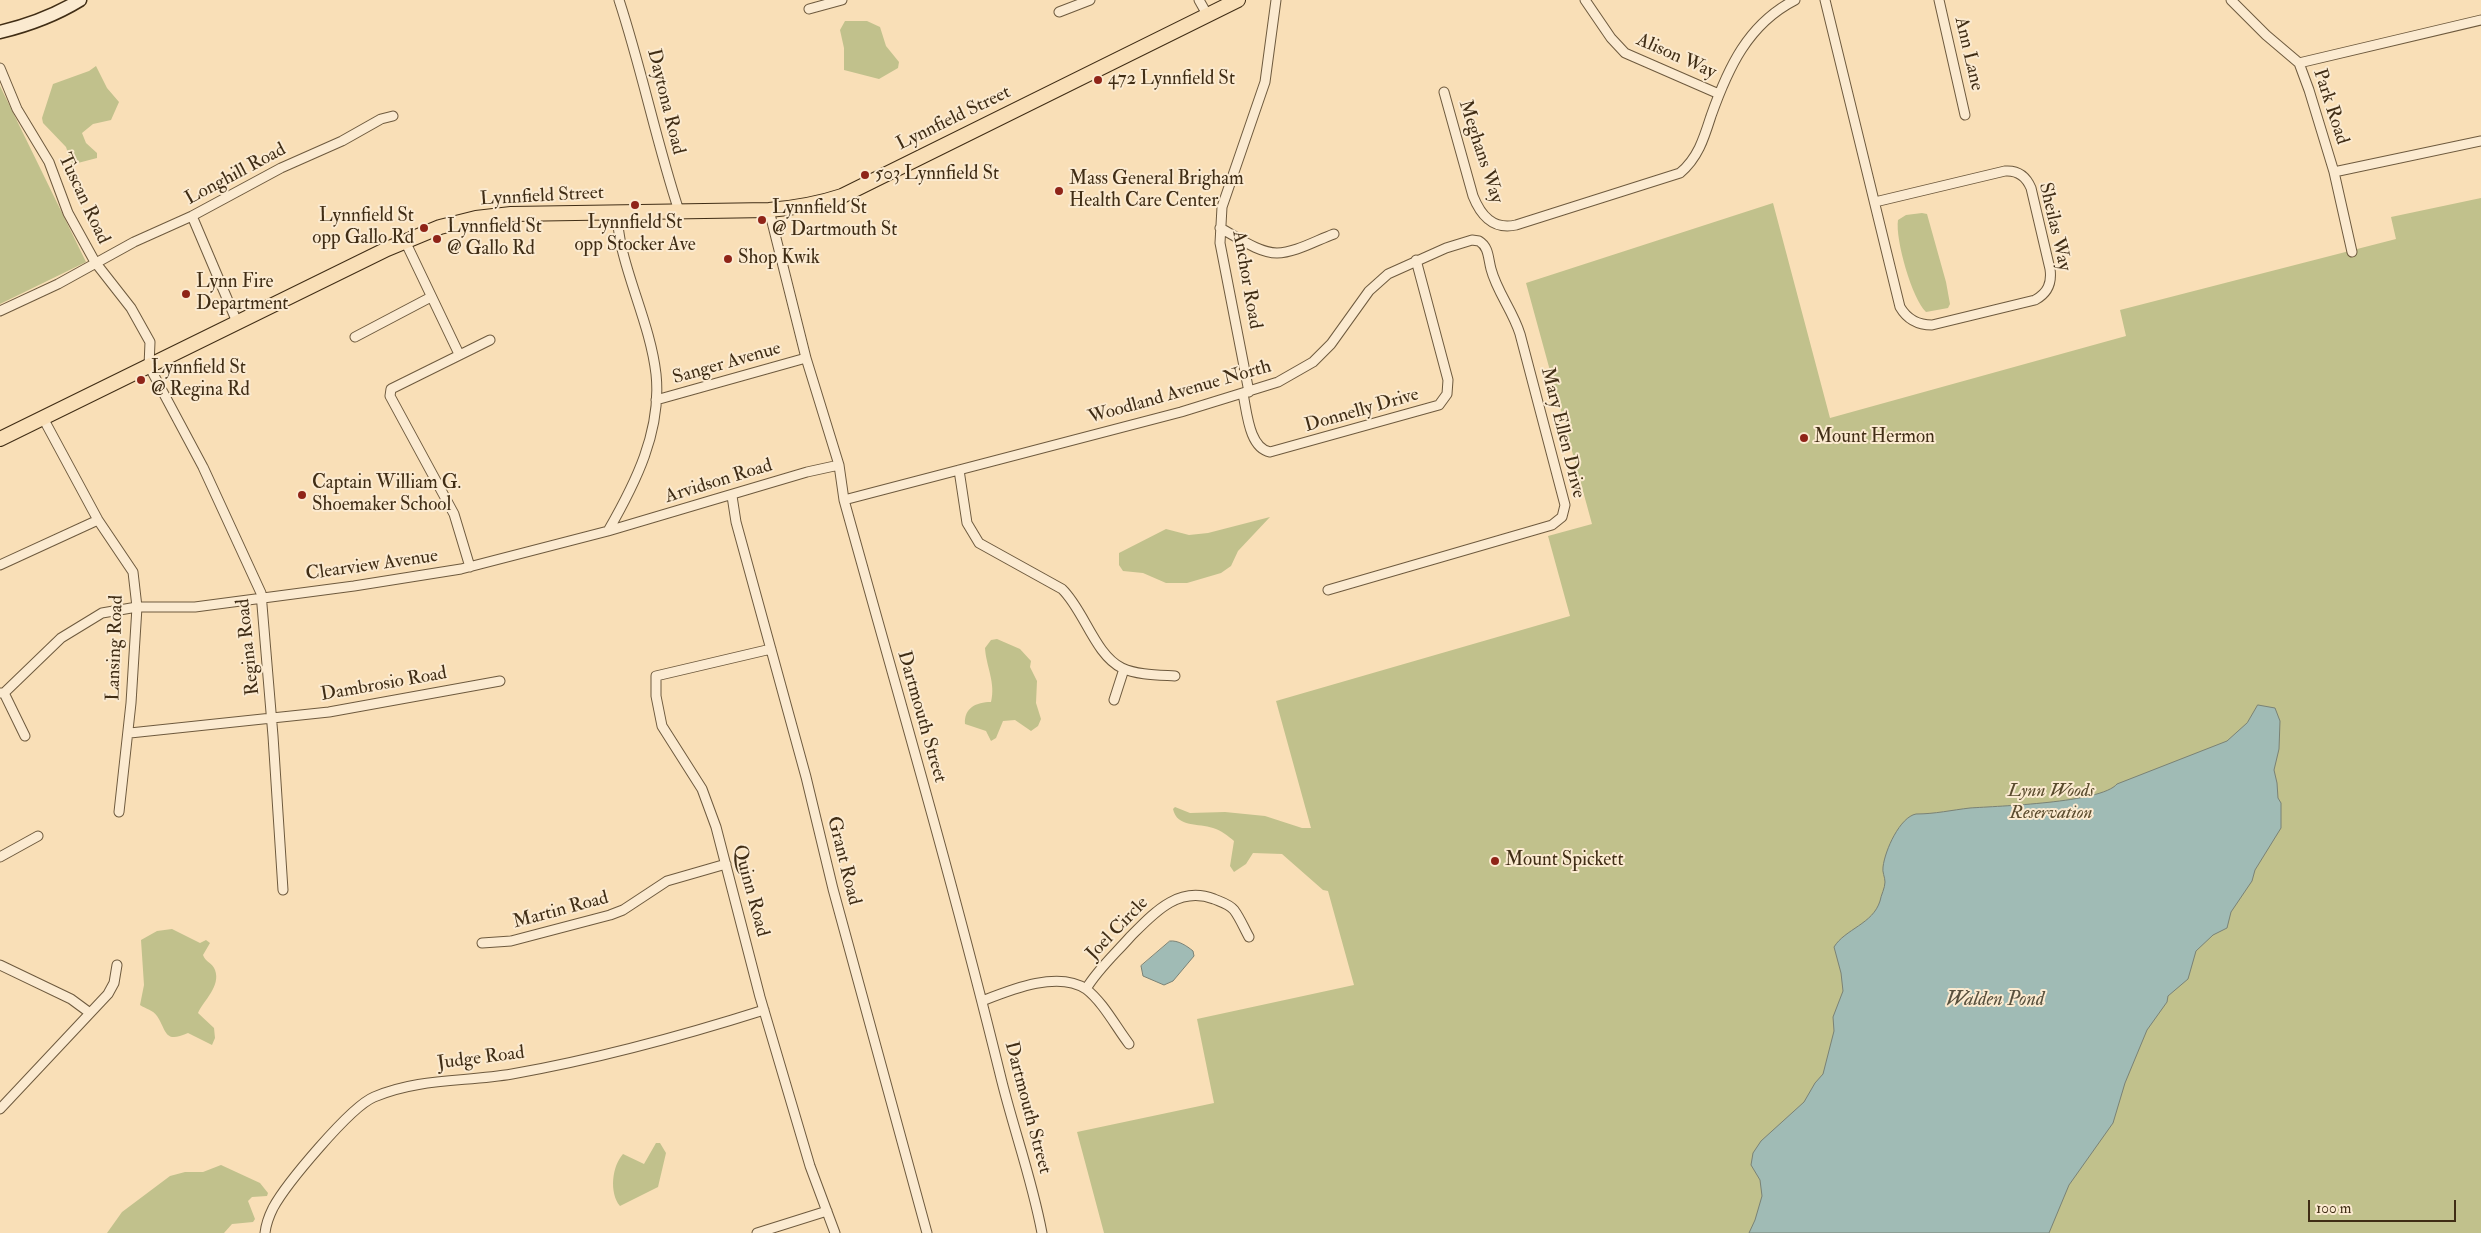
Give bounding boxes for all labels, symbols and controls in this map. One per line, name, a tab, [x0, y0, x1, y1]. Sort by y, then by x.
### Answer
street label: Ann Lane	[1948, 15, 1988, 93]
street label: Alison Way	[1632, 29, 1720, 85]
street label: Daytona Road	[641, 47, 689, 157]
street label: Park Road	[2307, 66, 2353, 148]
place label: 472 Lynnfield St	[1108, 69, 1235, 91]
marker: 472 Lynnfield St	[1092, 74, 1104, 86]
street label: Lynnfield Street	[893, 82, 1015, 156]
street label: Meghans Way	[1453, 98, 1507, 206]
street label: Longhill Road	[182, 139, 290, 211]
street label: Tuscan Road	[52, 150, 114, 248]
place label: 503 Lynnfield St	[875, 164, 999, 186]
marker: 503 Lynnfield St	[859, 169, 871, 181]
place label: Mass General Brigham Health Care Center	[1069, 169, 1244, 213]
street label: Sheilas Way	[2033, 180, 2075, 274]
street label: Lynnfield Street	[480, 182, 604, 212]
marker: Mass General Brigham Health Care Center	[1053, 185, 1065, 197]
place label: Lynnfield St @ Dartmouth St	[772, 198, 897, 242]
marker: Lynnfield St opp Stocker Ave	[629, 199, 641, 211]
place label: Lynnfield St opp Gallo Rd	[312, 206, 414, 250]
place label: Lynnfield St opp Stocker Ave	[574, 213, 696, 257]
marker: Lynnfield St @ Dartmouth St	[756, 214, 768, 226]
place label: Lynnfield St @ Gallo Rd	[447, 217, 542, 261]
marker: Lynnfield St opp Gallo Rd	[418, 222, 430, 234]
street label: Anchor Road	[1226, 229, 1266, 331]
marker: Lynnfield St @ Gallo Rd	[431, 233, 443, 245]
place label: Shop Kwik	[738, 248, 820, 270]
marker: Shop Kwik	[722, 253, 734, 265]
place label: Lynn Fire Department	[196, 272, 289, 316]
marker: Lynn Fire Department	[180, 288, 192, 300]
street label: Sanger Avenue	[670, 338, 784, 390]
street label: Woodland Avenue North	[1086, 356, 1274, 430]
place label: Lynnfield St @ Regina Rd	[151, 358, 250, 402]
street label: Mary Ellen Drive	[1535, 365, 1589, 501]
marker: Lynnfield St @ Regina Rd	[135, 374, 147, 386]
street label: Donnelly Drive	[1302, 384, 1422, 438]
place label: Mount Hermon	[1814, 427, 1935, 449]
marker: Mount Hermon	[1798, 432, 1810, 444]
street label: Arvidson Road	[663, 455, 775, 509]
place label: Captain William G. Shoemaker School	[312, 473, 461, 517]
marker: Captain William G. Shoemaker School	[296, 489, 308, 501]
street label: Clearview Avenue	[304, 545, 440, 587]
street label: Lansing Road	[103, 595, 129, 701]
street label: Regina Road	[233, 598, 265, 696]
street label: Dartmouth Street	[891, 648, 951, 786]
street label: Dambrosio Road	[319, 663, 449, 707]
park label: Lynn Woods Reservation	[2008, 781, 2094, 825]
street label: Grant Road	[821, 814, 865, 908]
street label: Quinn Road	[727, 843, 773, 939]
place label: Mount Spickett	[1505, 850, 1624, 872]
marker: Mount Spickett	[1489, 855, 1501, 867]
street label: Martin Road	[511, 887, 611, 935]
street label: Joel Circle	[1082, 892, 1154, 966]
water label: Walden Pond	[1946, 989, 2044, 1013]
street label: Dartmouth Street	[998, 1039, 1056, 1177]
street label: Judge Road	[436, 1042, 526, 1076]
scale bar	[2311, 1190, 2458, 1222]
text: 100 m	[2316, 1199, 2351, 1218]

